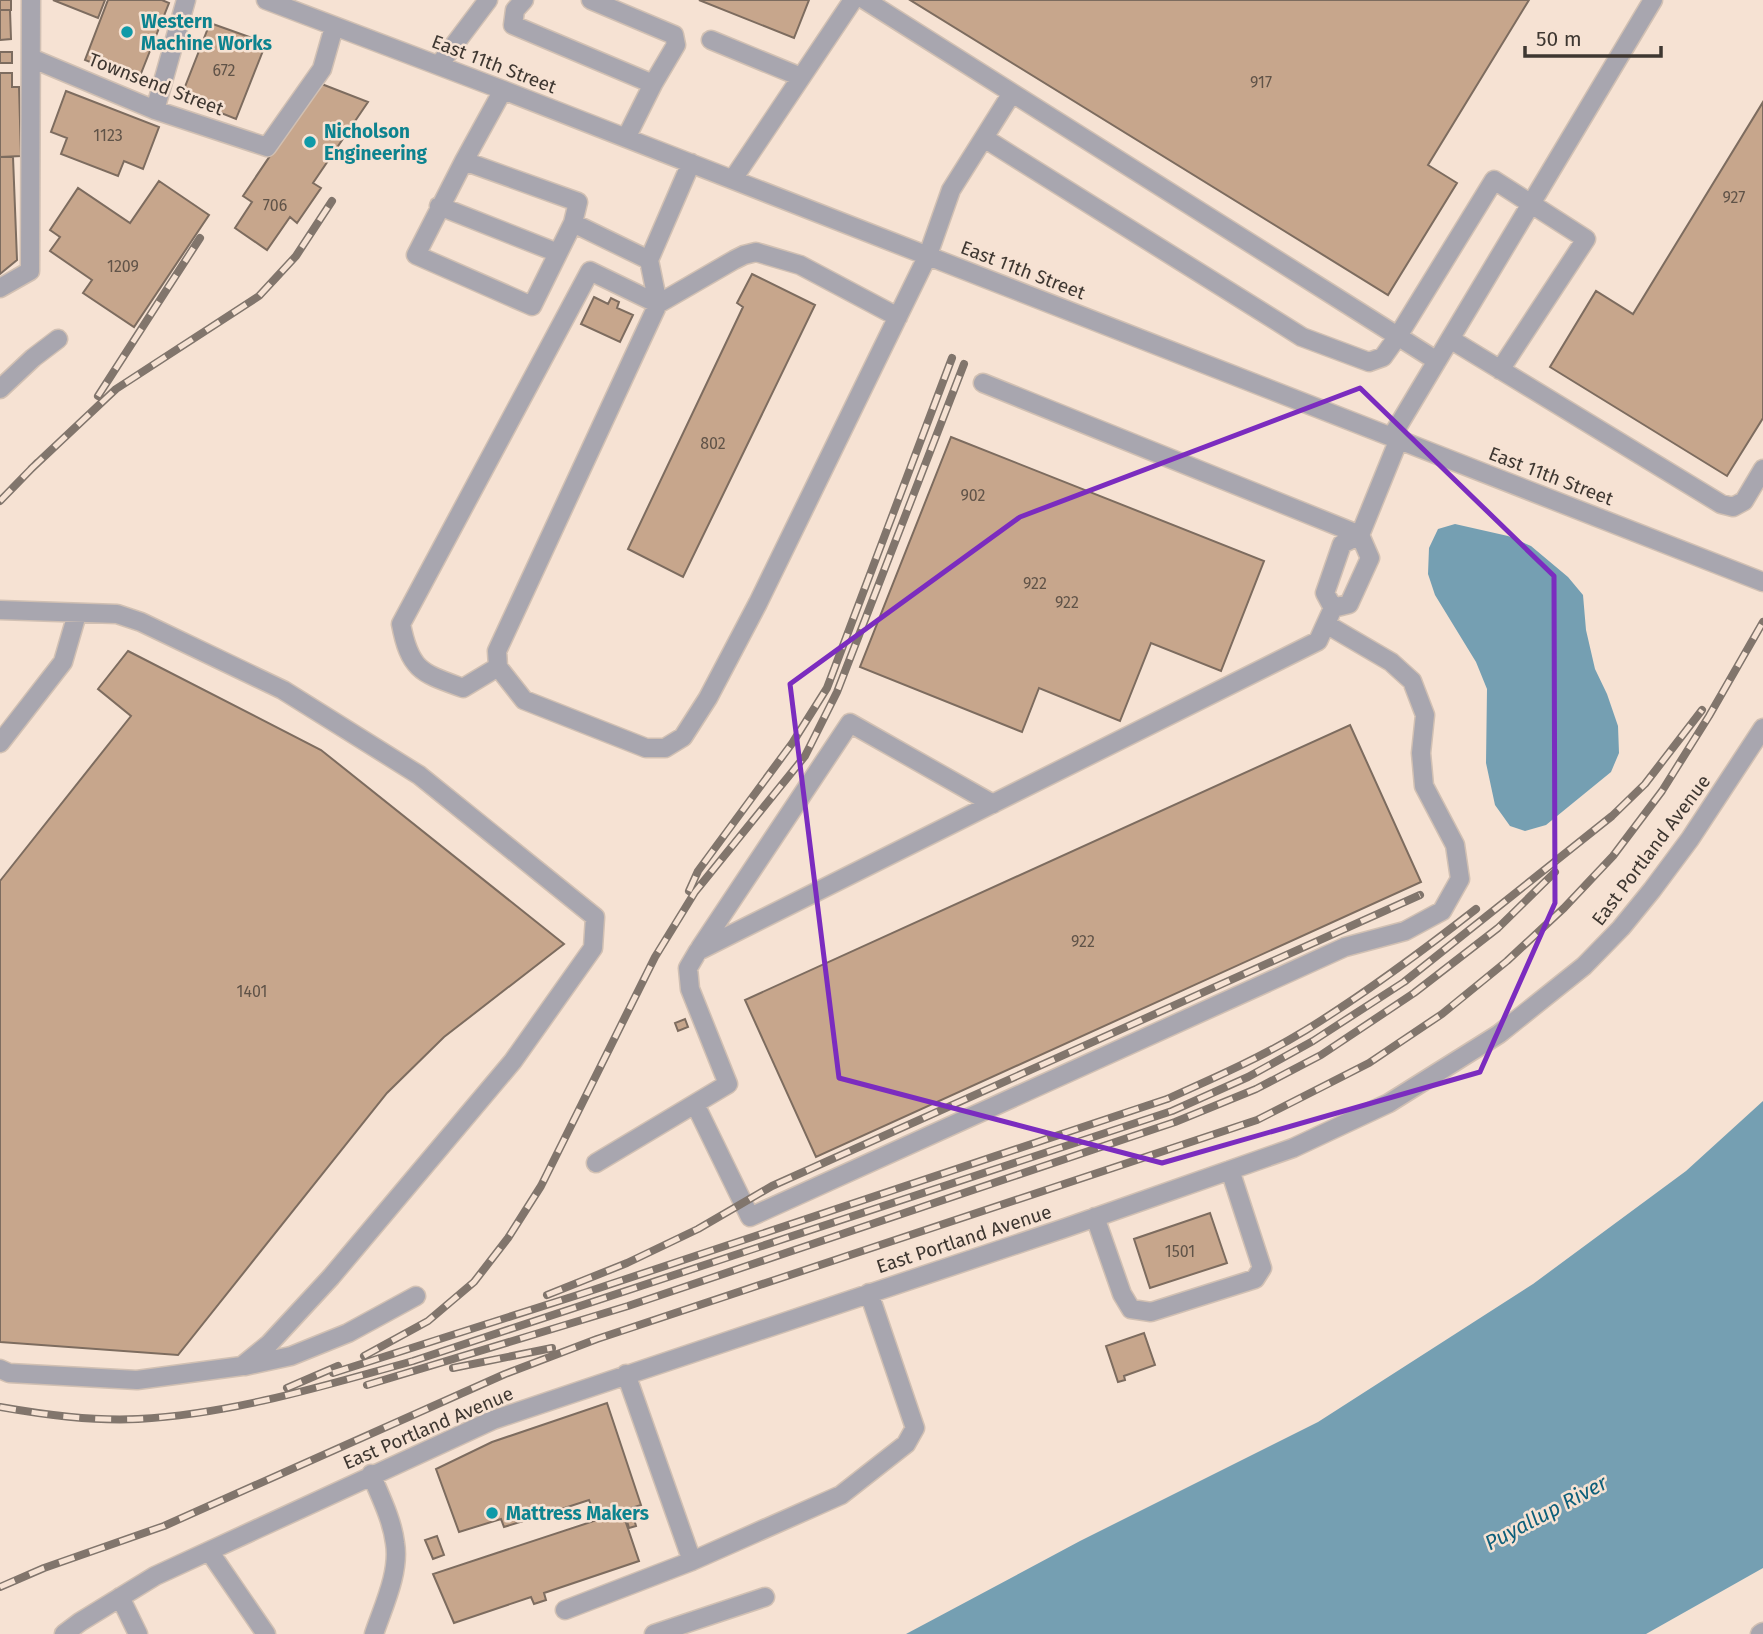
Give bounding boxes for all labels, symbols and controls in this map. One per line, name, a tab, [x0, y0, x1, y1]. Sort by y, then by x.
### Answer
place label: Western Machine Works	[141, 10, 272, 55]
scale bar	[1525, 14, 1662, 58]
marker: Western Machine Works	[119, 24, 135, 40]
text: 50 m	[1536, 26, 1582, 52]
street label: East 11th Street	[428, 30, 560, 98]
street label: Townsend Street	[85, 48, 227, 120]
house number: 672	[213, 61, 236, 80]
house number: 917	[1250, 73, 1272, 92]
place label: Nicholson Engineering	[324, 120, 427, 165]
house number: 1123	[93, 126, 123, 145]
marker: Nicholson Engineering	[302, 134, 318, 150]
house number: 927	[1723, 188, 1745, 207]
house number: 706	[263, 196, 287, 215]
street label: East 11th Street	[957, 236, 1089, 304]
house number: 1209	[107, 257, 139, 276]
house number: 802	[700, 434, 726, 453]
street label: East 11th Street	[1485, 442, 1617, 510]
house number: 902	[960, 486, 986, 505]
house number: 922	[1023, 574, 1047, 593]
house number: 922	[1055, 593, 1079, 612]
street label: East Portland Avenue	[1587, 770, 1715, 930]
house number: 922	[1071, 932, 1095, 951]
house number: 1401	[237, 982, 267, 1001]
street label: East Portland Avenue	[874, 1200, 1054, 1278]
house number: 1501	[1165, 1242, 1195, 1261]
street label: East Portland Avenue	[339, 1382, 517, 1474]
water label: Puyallup River	[1480, 1469, 1613, 1556]
place label: Mattress Makers	[506, 1502, 649, 1525]
marker: Mattress Makers	[484, 1505, 500, 1521]

